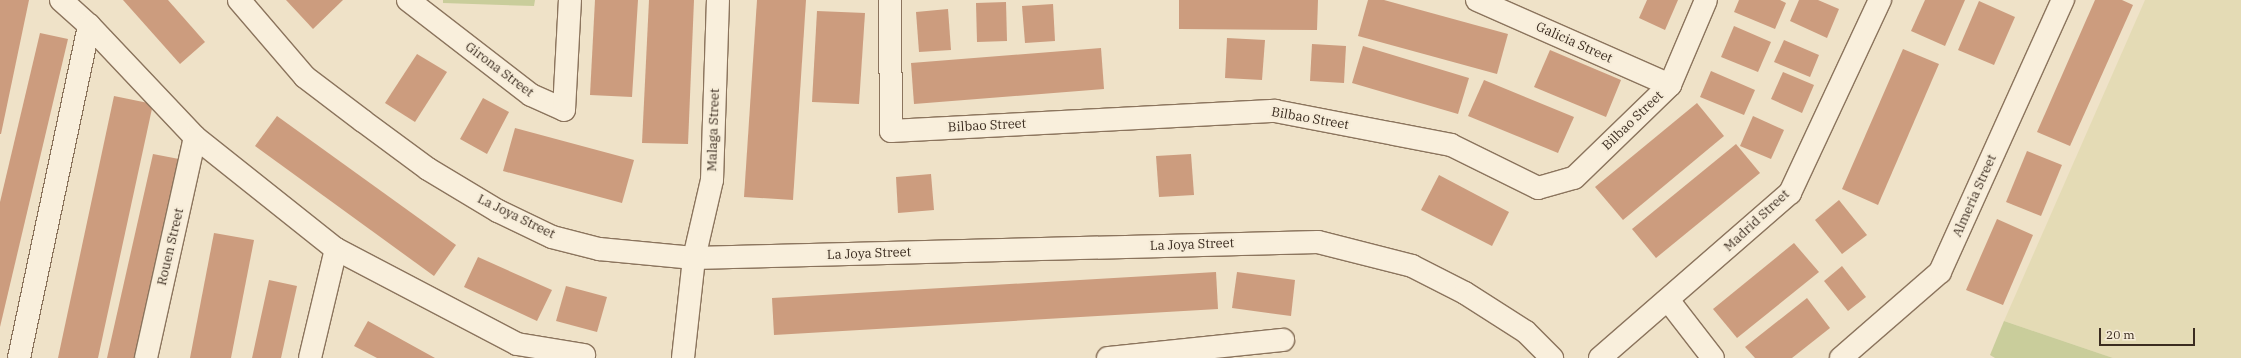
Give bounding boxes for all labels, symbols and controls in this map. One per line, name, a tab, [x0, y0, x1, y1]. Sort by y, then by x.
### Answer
street label: Galicia Street	[1533, 19, 1615, 67]
street label: Girona Street	[462, 39, 536, 101]
street label: Malaga Street	[705, 88, 723, 172]
street label: Bilbao Street	[1599, 88, 1667, 154]
street label: Bilbao Street	[1270, 104, 1350, 134]
street label: Bilbao Street	[947, 116, 1027, 136]
street label: Almeria Street	[1950, 152, 2000, 240]
street label: Madrid Street	[1721, 187, 1793, 255]
street label: La Joya Street	[475, 192, 557, 242]
street label: Rouen Street	[155, 207, 187, 287]
street label: La Joya Street	[1150, 236, 1234, 254]
street label: La Joya Street	[827, 245, 911, 263]
scale bar	[2101, 320, 2197, 346]
text: 20 m	[2106, 327, 2135, 342]

